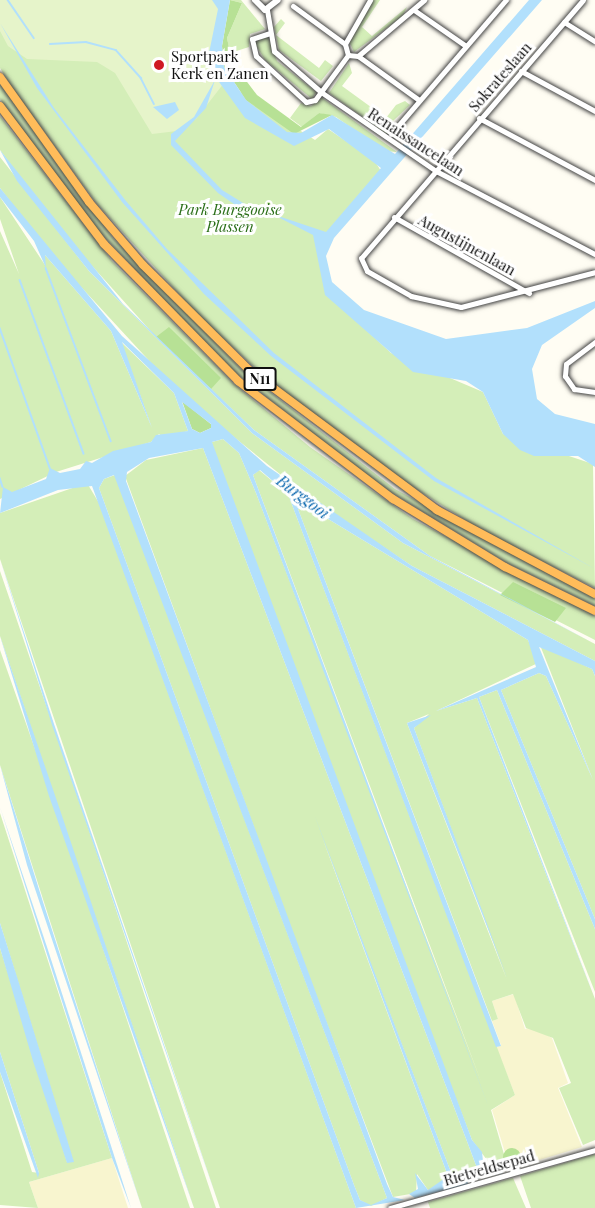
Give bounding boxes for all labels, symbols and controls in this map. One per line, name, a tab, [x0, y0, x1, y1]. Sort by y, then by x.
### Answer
street label: Sokrateslaan	[465, 39, 535, 115]
place label: Sportpark Kerk en Zanen	[171, 47, 269, 82]
marker: Sportpark Kerk en Zanen	[152, 58, 166, 72]
street label: Renaissancelaan	[365, 104, 467, 180]
park label: Park Burggooise Plassen	[178, 200, 282, 235]
street label: Augustijnenlaan	[415, 211, 519, 279]
road number: N11	[244, 368, 276, 390]
water label: Burggooi	[273, 471, 333, 523]
street label: Rietveldsepad	[441, 1146, 537, 1190]

